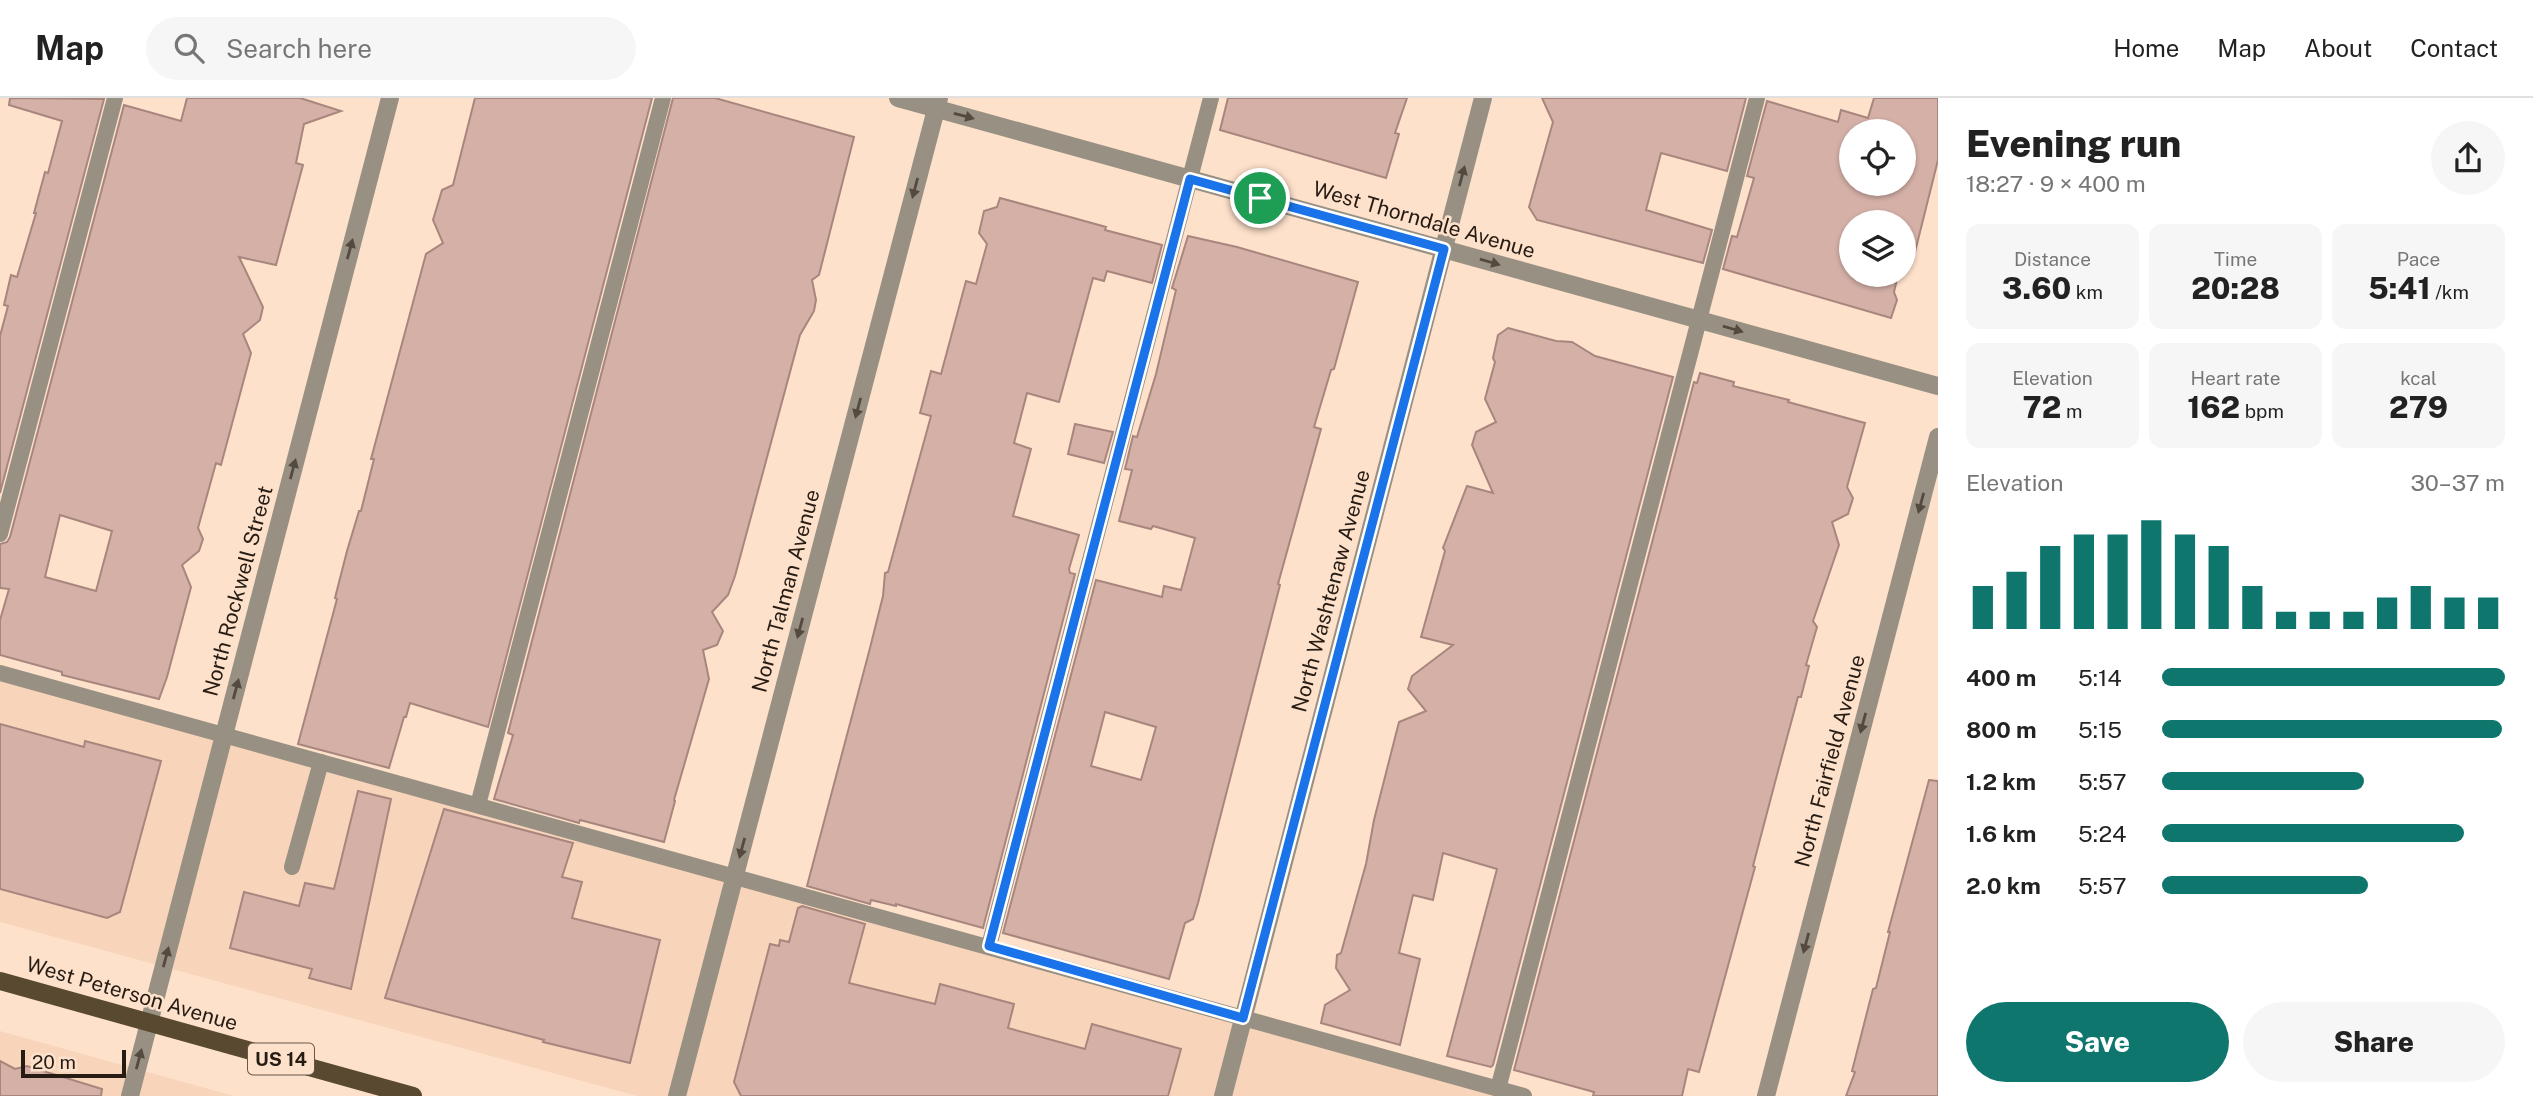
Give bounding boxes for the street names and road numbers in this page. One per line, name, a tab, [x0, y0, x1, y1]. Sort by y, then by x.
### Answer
street label: West Thorndale Avenue	[1310, 176, 1538, 263]
street label: North Washtenaw Avenue	[1286, 467, 1375, 715]
street label: North Rockwell Street	[197, 483, 278, 699]
street label: North Talman Avenue	[746, 487, 825, 695]
street label: North Fairfield Avenue	[1789, 652, 1870, 870]
street label: West Peterson Avenue	[23, 951, 241, 1036]
road number: US 14	[248, 1043, 314, 1074]

